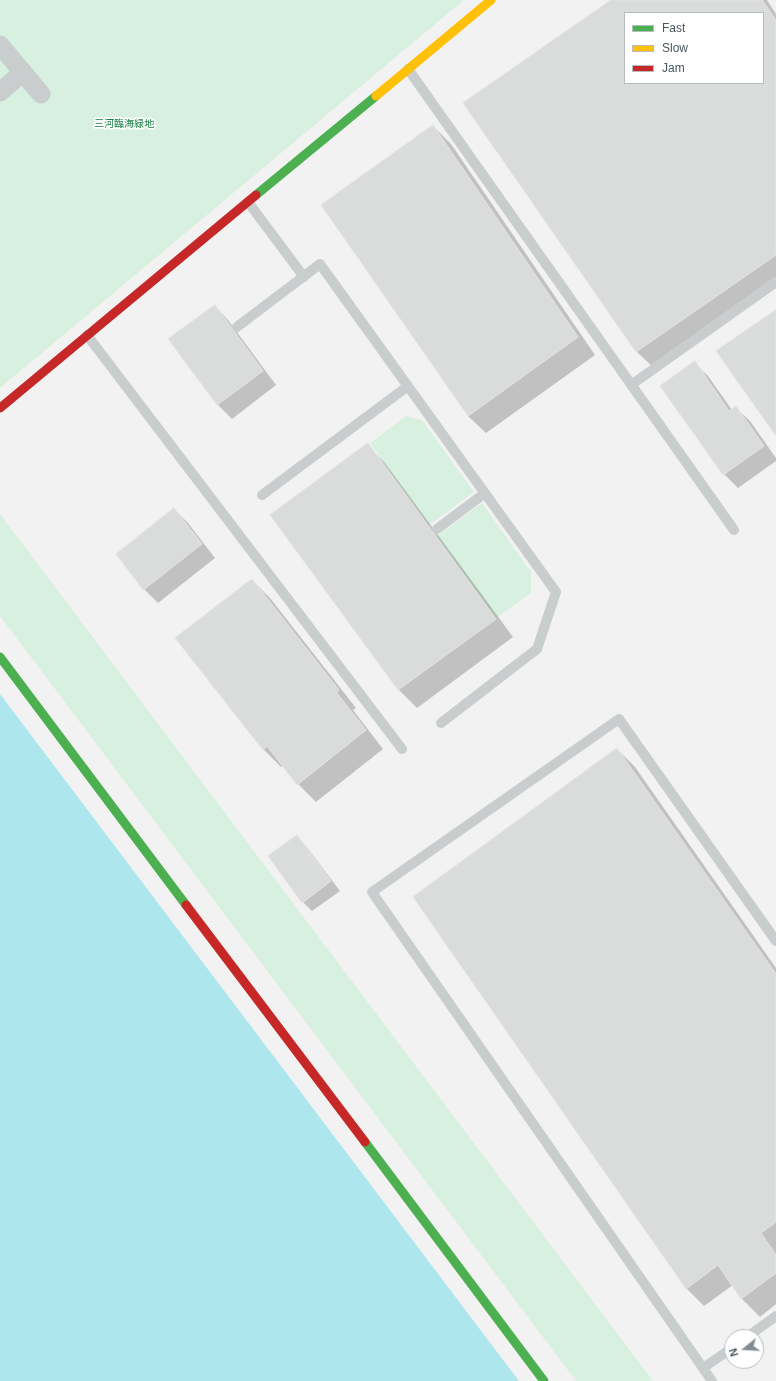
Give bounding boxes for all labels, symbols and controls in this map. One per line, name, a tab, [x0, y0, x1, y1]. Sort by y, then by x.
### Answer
legend	[624, 12, 764, 84]
text: Fast	[662, 21, 685, 35]
text: Slow	[662, 41, 688, 55]
text: Jam	[662, 61, 685, 75]
park label: 三河臨海緑地	[94, 118, 154, 130]
north arrow	[724, 1329, 764, 1369]
text: N	[727, 1347, 740, 1358]

